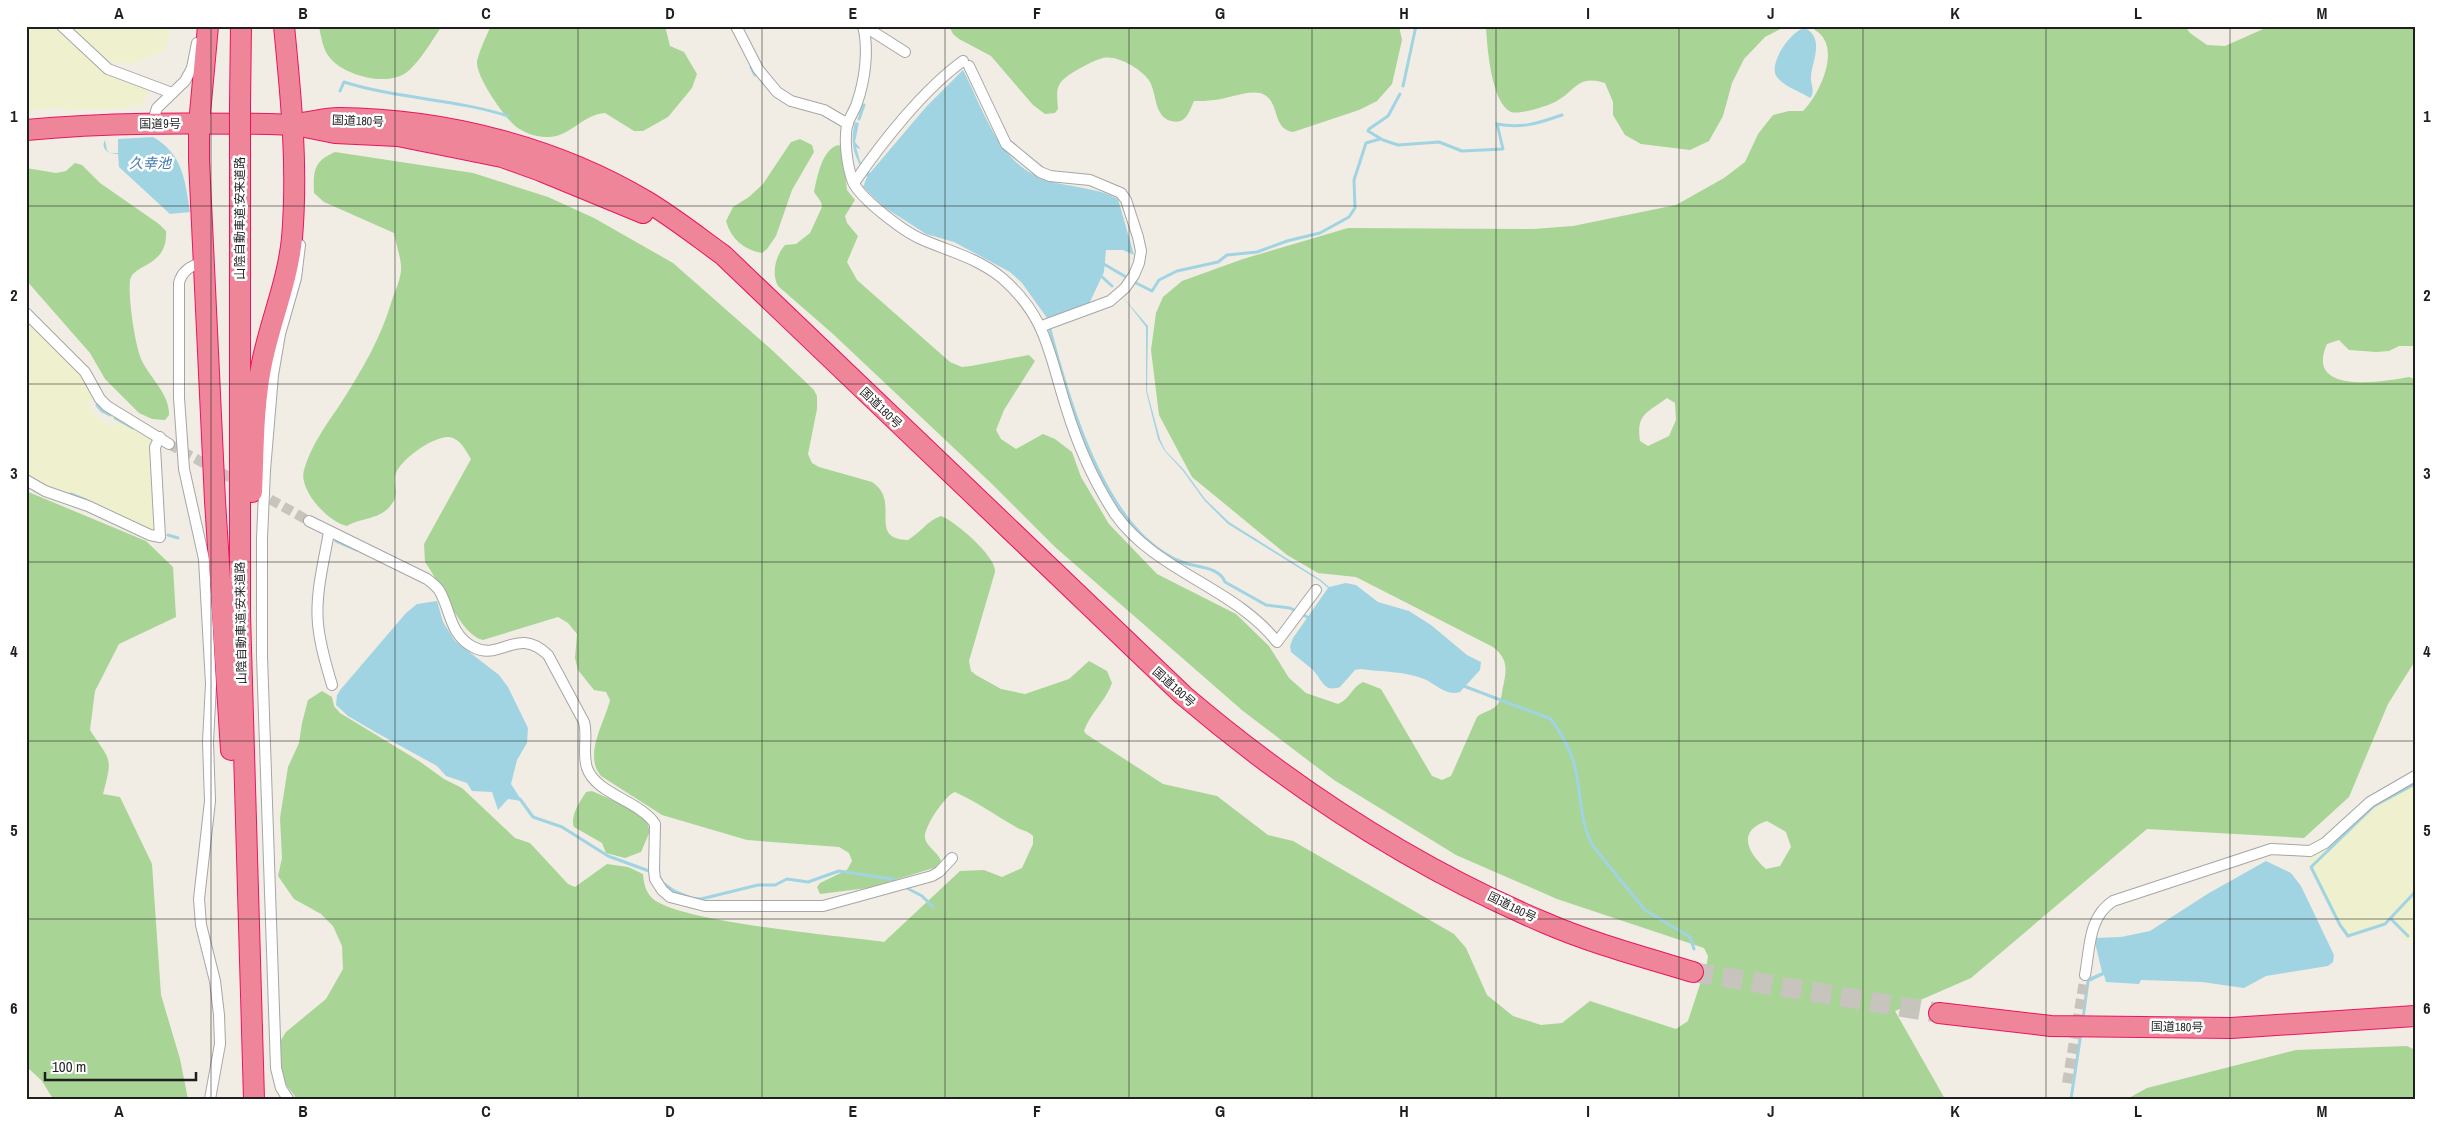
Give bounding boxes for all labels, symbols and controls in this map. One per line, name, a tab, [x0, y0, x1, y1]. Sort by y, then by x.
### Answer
text: A	[114, 2, 124, 24]
text: B	[298, 2, 308, 24]
text: C	[481, 2, 491, 24]
text: D	[665, 2, 675, 24]
text: E	[849, 2, 858, 24]
text: F	[1033, 2, 1041, 24]
text: G	[1215, 2, 1225, 24]
text: H	[1399, 2, 1409, 24]
text: I	[1586, 2, 1590, 24]
text: J	[1767, 2, 1775, 24]
text: K	[1950, 2, 1960, 24]
text: L	[2134, 2, 2142, 24]
text: M	[2317, 2, 2328, 24]
text: 1	[10, 105, 18, 127]
text: 1	[2423, 105, 2431, 127]
street label: 国道180号	[332, 112, 384, 130]
street label: 国道9号	[139, 116, 181, 132]
water label: 久幸池	[129, 154, 173, 172]
street label: 山陰自動車道;安来道路	[232, 157, 248, 279]
text: 2	[10, 284, 18, 306]
text: 2	[2423, 284, 2431, 306]
street label: 国道180号	[857, 384, 905, 432]
text: 3	[10, 462, 18, 484]
text: 3	[2423, 462, 2431, 484]
street label: 山陰自動車道;安来道路	[232, 561, 250, 685]
text: 4	[10, 640, 18, 662]
text: 4	[2423, 640, 2431, 662]
street label: 国道180号	[1149, 664, 1199, 710]
text: 5	[10, 819, 18, 841]
text: 5	[2423, 819, 2431, 841]
street label: 国道180号	[1485, 888, 1539, 926]
text: 6	[10, 997, 18, 1019]
text: 6	[2423, 997, 2431, 1019]
street label: 国道180号	[2151, 1019, 2203, 1035]
scale bar	[45, 1050, 196, 1082]
text: 100 m	[52, 1056, 86, 1077]
text: A	[114, 1100, 124, 1122]
text: B	[298, 1100, 308, 1122]
text: C	[481, 1100, 491, 1122]
text: D	[665, 1100, 675, 1122]
text: E	[849, 1100, 858, 1122]
text: F	[1033, 1100, 1041, 1122]
text: G	[1215, 1100, 1225, 1122]
text: H	[1399, 1100, 1409, 1122]
text: I	[1586, 1100, 1590, 1122]
text: J	[1767, 1100, 1775, 1122]
text: K	[1950, 1100, 1960, 1122]
text: L	[2134, 1100, 2142, 1122]
text: M	[2317, 1100, 2328, 1122]

